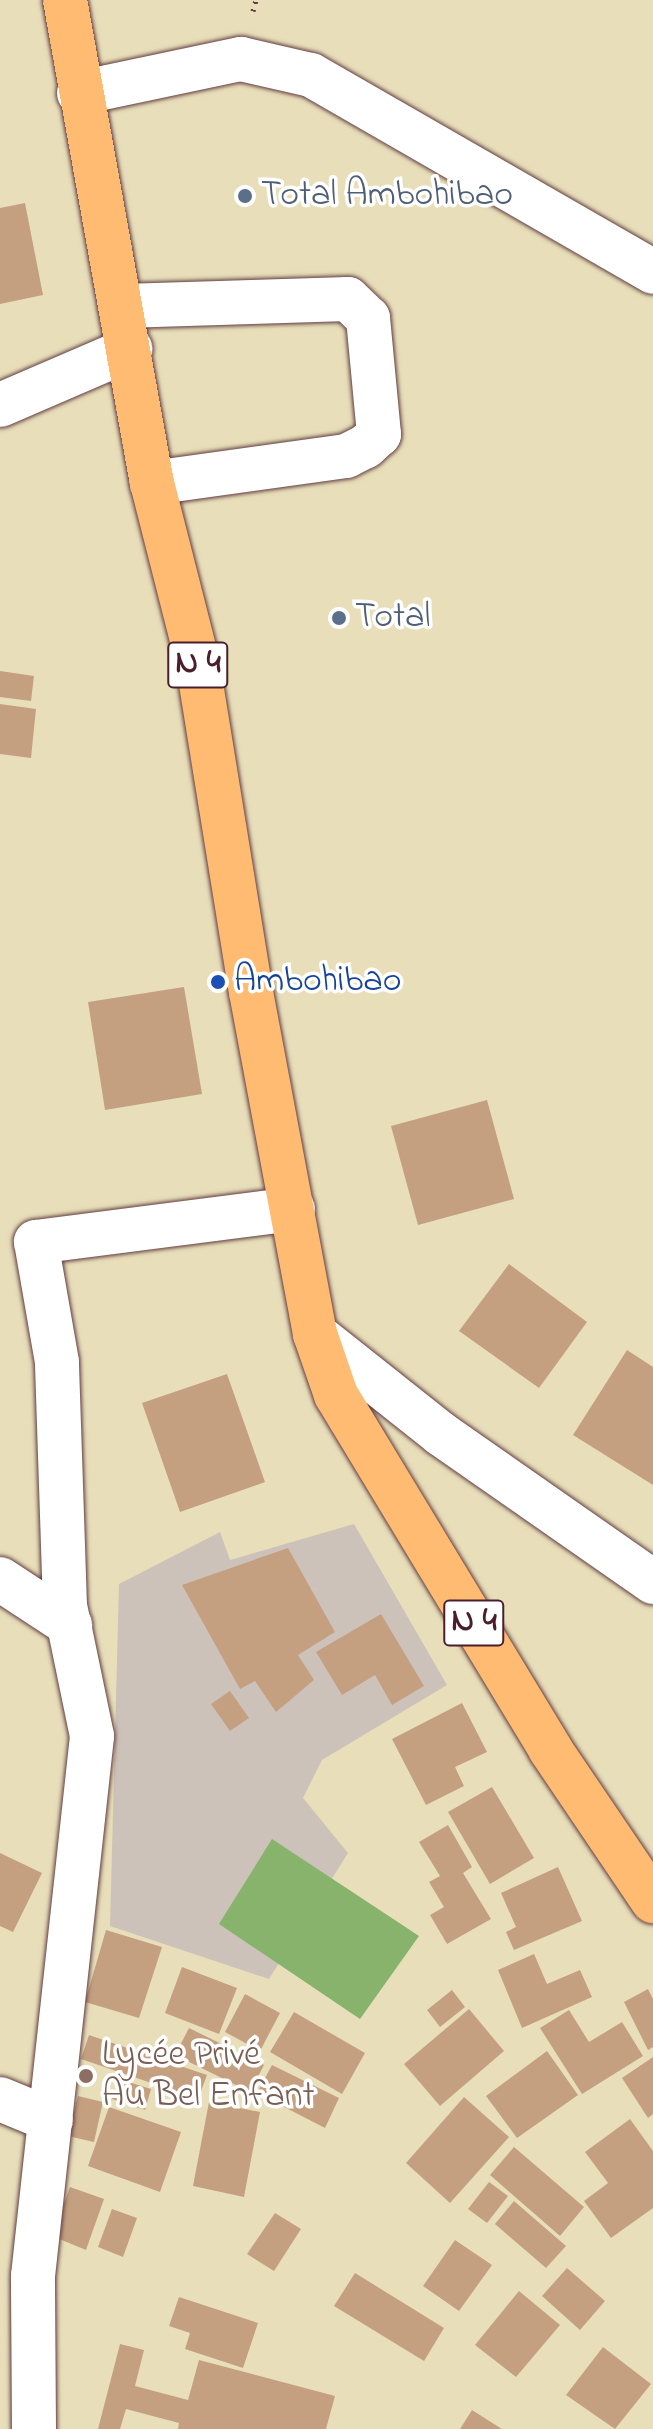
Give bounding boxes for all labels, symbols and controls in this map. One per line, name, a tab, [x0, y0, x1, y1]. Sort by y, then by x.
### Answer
place label: Total Ambohibao	[261, 174, 513, 218]
marker: Total Ambohibao	[236, 187, 254, 205]
place label: Total	[355, 596, 430, 640]
marker: Total	[330, 609, 348, 627]
road number: N 4	[166, 635, 230, 695]
place label: Ambohibao	[234, 960, 402, 1004]
marker: Ambohibao	[209, 973, 227, 991]
road number: N 4	[442, 1593, 506, 1653]
place label: Lycée Privé Au Bel Enfant	[102, 2033, 315, 2118]
marker: Lycée Privé Au Bel Enfant	[77, 2067, 95, 2085]

